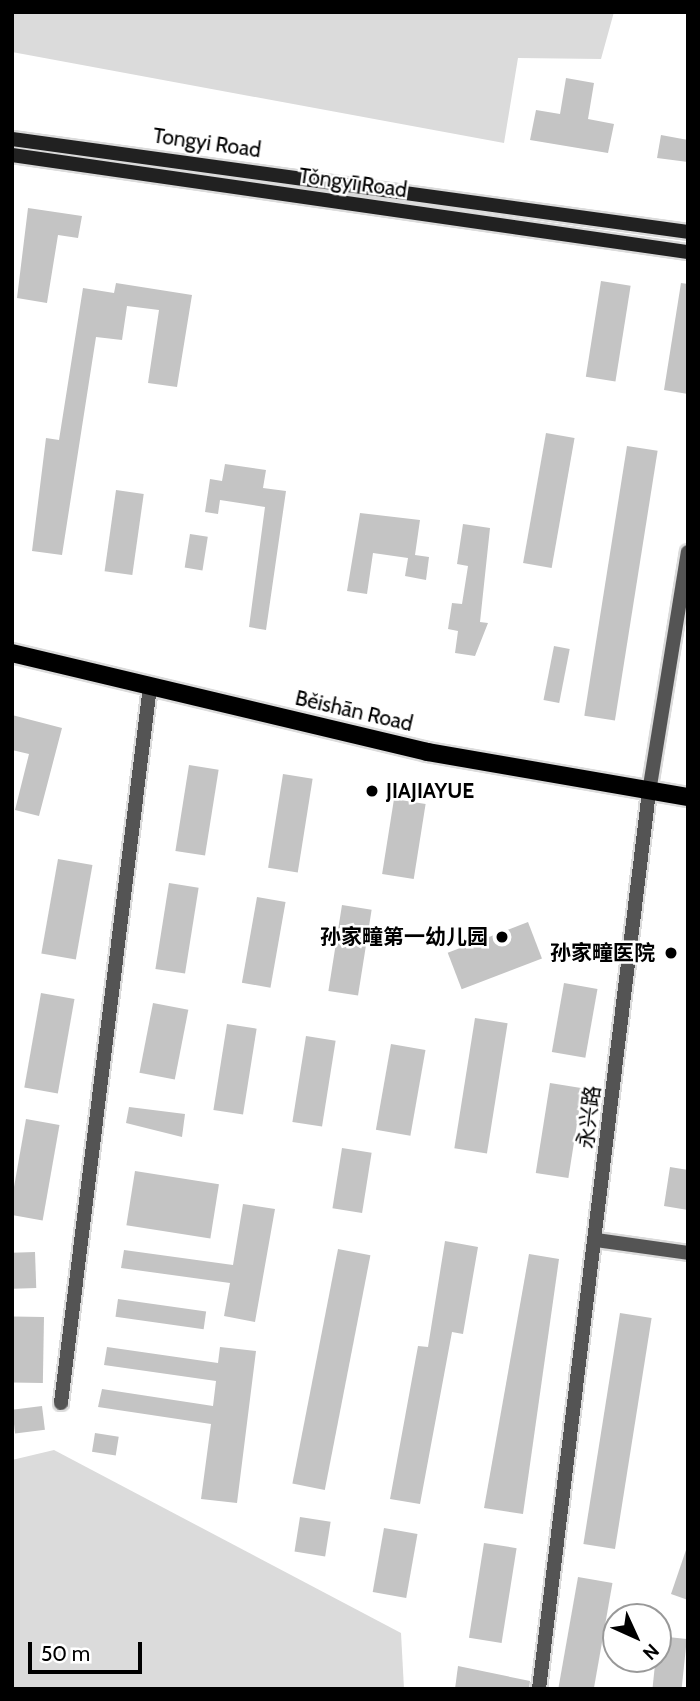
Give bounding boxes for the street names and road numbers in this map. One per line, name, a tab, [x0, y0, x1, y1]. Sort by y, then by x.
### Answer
street label: Tongyi Road	[151, 123, 263, 163]
street label: Tǒngyī Road	[297, 163, 409, 203]
street label: Běishān Road	[293, 685, 415, 737]
street label: 永兴路	[573, 1084, 605, 1150]

